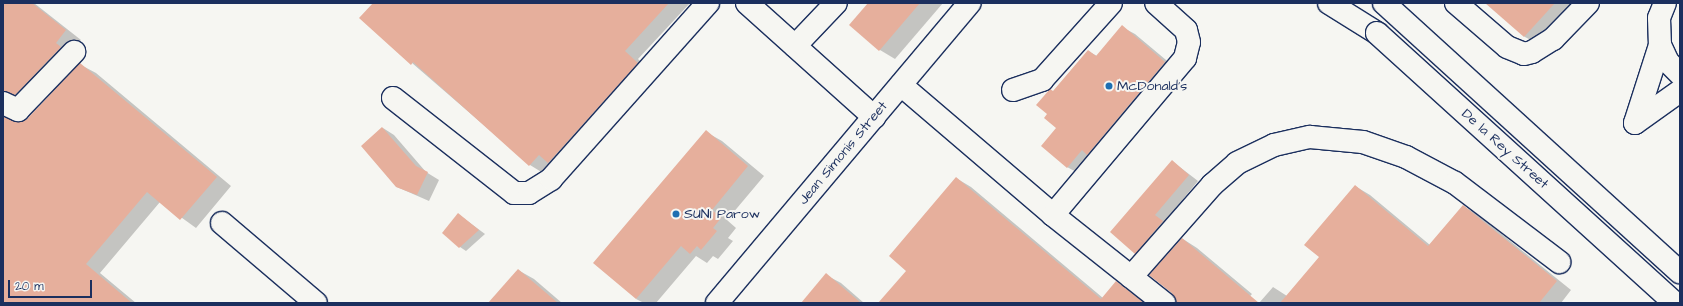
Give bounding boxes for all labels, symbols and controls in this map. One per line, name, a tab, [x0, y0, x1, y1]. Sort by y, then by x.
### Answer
place label: McDonald's	[1117, 78, 1187, 94]
marker: McDonald's	[1104, 81, 1114, 91]
street label: Jean Simonis Street	[795, 98, 891, 208]
street label: De la Rey Street	[1458, 106, 1552, 192]
place label: SUN1 Parow	[684, 206, 760, 222]
marker: SUN1 Parow	[671, 209, 681, 219]
scale bar	[10, 272, 94, 298]
text: 20 m	[15, 278, 44, 295]

